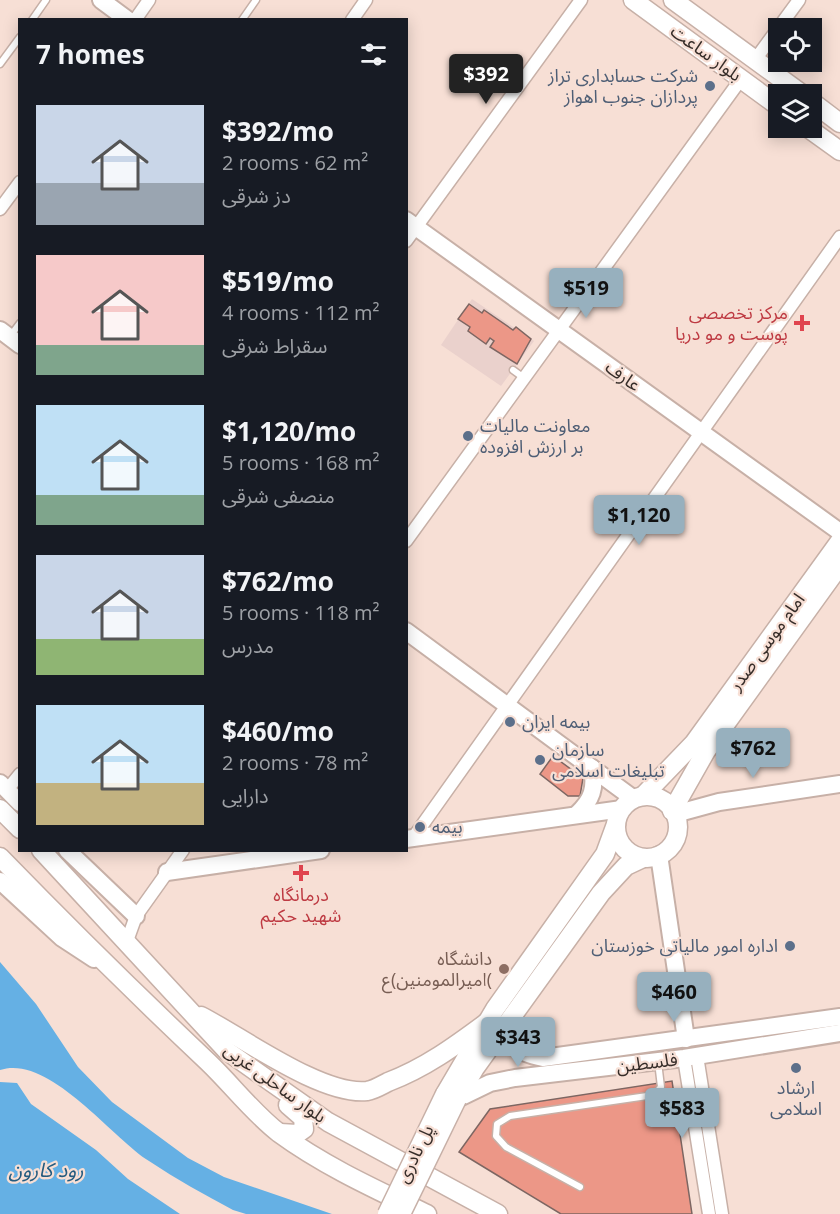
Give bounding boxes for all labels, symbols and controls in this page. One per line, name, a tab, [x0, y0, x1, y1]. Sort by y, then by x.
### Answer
street label: بلوار ساعت	[666, 18, 747, 86]
map controls	[768, 18, 822, 138]
button: locate	[768, 18, 822, 72]
text: 7 homes	[36, 36, 145, 72]
icon: filters	[357, 38, 390, 71]
pin: $392	[450, 54, 522, 105]
text: $392	[463, 60, 509, 87]
place label: شرکت حسابداری تراز پردازان جنوب اهواز	[547, 63, 698, 108]
marker: شرکت حسابداری تراز پردازان جنوب اهواز	[703, 79, 717, 93]
button: layers	[768, 84, 822, 138]
text: $392/mo	[222, 113, 334, 149]
icon: home	[84, 129, 156, 201]
text: 2 rooms · 62 m²	[222, 149, 368, 176]
text: دز شرقی	[222, 182, 291, 209]
text: $519/mo	[222, 263, 334, 299]
pin: $519	[550, 268, 622, 319]
text: $519	[563, 274, 609, 301]
icon: home	[84, 279, 156, 351]
text: 4 rooms · 112 m²	[222, 299, 380, 326]
place label: مرکز تخصصی پوست و مو دریا	[675, 300, 788, 345]
marker: مرکز تخصصی پوست و مو دریا	[793, 314, 811, 332]
text: سقراط شرقی	[222, 332, 327, 359]
street label: عارف	[601, 354, 646, 396]
text: $1,120/mo	[222, 413, 356, 449]
place label: معاونت مالیات بر ارزش افزوده	[480, 413, 591, 458]
icon: home	[84, 429, 156, 501]
marker: معاونت مالیات بر ارزش افزوده	[461, 429, 475, 443]
text: 5 rooms · 168 m²	[222, 449, 380, 476]
text: منصفی شرقی	[222, 482, 335, 509]
pin: $1,120	[590, 495, 688, 546]
text: $1,120	[608, 501, 670, 528]
text: $762/mo	[222, 563, 334, 599]
icon: home	[84, 579, 156, 651]
street label: امام موسی صدر	[722, 588, 812, 697]
text: 5 rooms · 118 m²	[222, 599, 380, 626]
text: مدرس	[222, 632, 274, 659]
place label: بیمه ایران	[522, 709, 590, 733]
text: $460/mo	[222, 713, 334, 749]
marker: بیمه ایران	[503, 715, 517, 729]
pin: $762	[717, 728, 789, 779]
icon: home	[84, 729, 156, 801]
text: $762	[730, 734, 776, 761]
place label: سازمان تبلیغات اسلامی	[552, 737, 665, 782]
text: 2 rooms · 78 m²	[222, 749, 368, 776]
marker: سازمان تبلیغات اسلامی	[533, 753, 547, 767]
text: دارایی	[222, 782, 269, 809]
place label: بیمه	[432, 814, 463, 838]
marker: بیمه	[413, 820, 427, 834]
marker: درمانگاه شهید حکیم	[292, 864, 310, 882]
place label: درمانگاه شهید حکیم	[261, 882, 341, 929]
place label: اداره امور مالیاتی خوزستان	[591, 933, 778, 957]
marker: اداره امور مالیاتی خوزستان	[783, 939, 797, 953]
place label: دانشگاه امیرالمومنین)ع(	[382, 946, 492, 994]
marker: دانشگاه امیرالمومنین)ع(	[497, 962, 511, 976]
pin: $460	[638, 972, 710, 1023]
text: $460	[651, 978, 697, 1005]
pin: $343	[482, 1017, 554, 1068]
text: $343	[495, 1023, 541, 1050]
street label: بلوار ساحلی غربی	[219, 1037, 332, 1128]
street label: فلسطین	[615, 1046, 679, 1078]
marker: ارشاد اسلامی	[789, 1061, 803, 1075]
place label: ارشاد اسلامی	[770, 1075, 822, 1120]
pin: $583	[646, 1088, 718, 1139]
text: $583	[659, 1094, 705, 1121]
street label: پل نادری	[390, 1120, 439, 1187]
water label: رود کارون	[8, 1156, 84, 1183]

